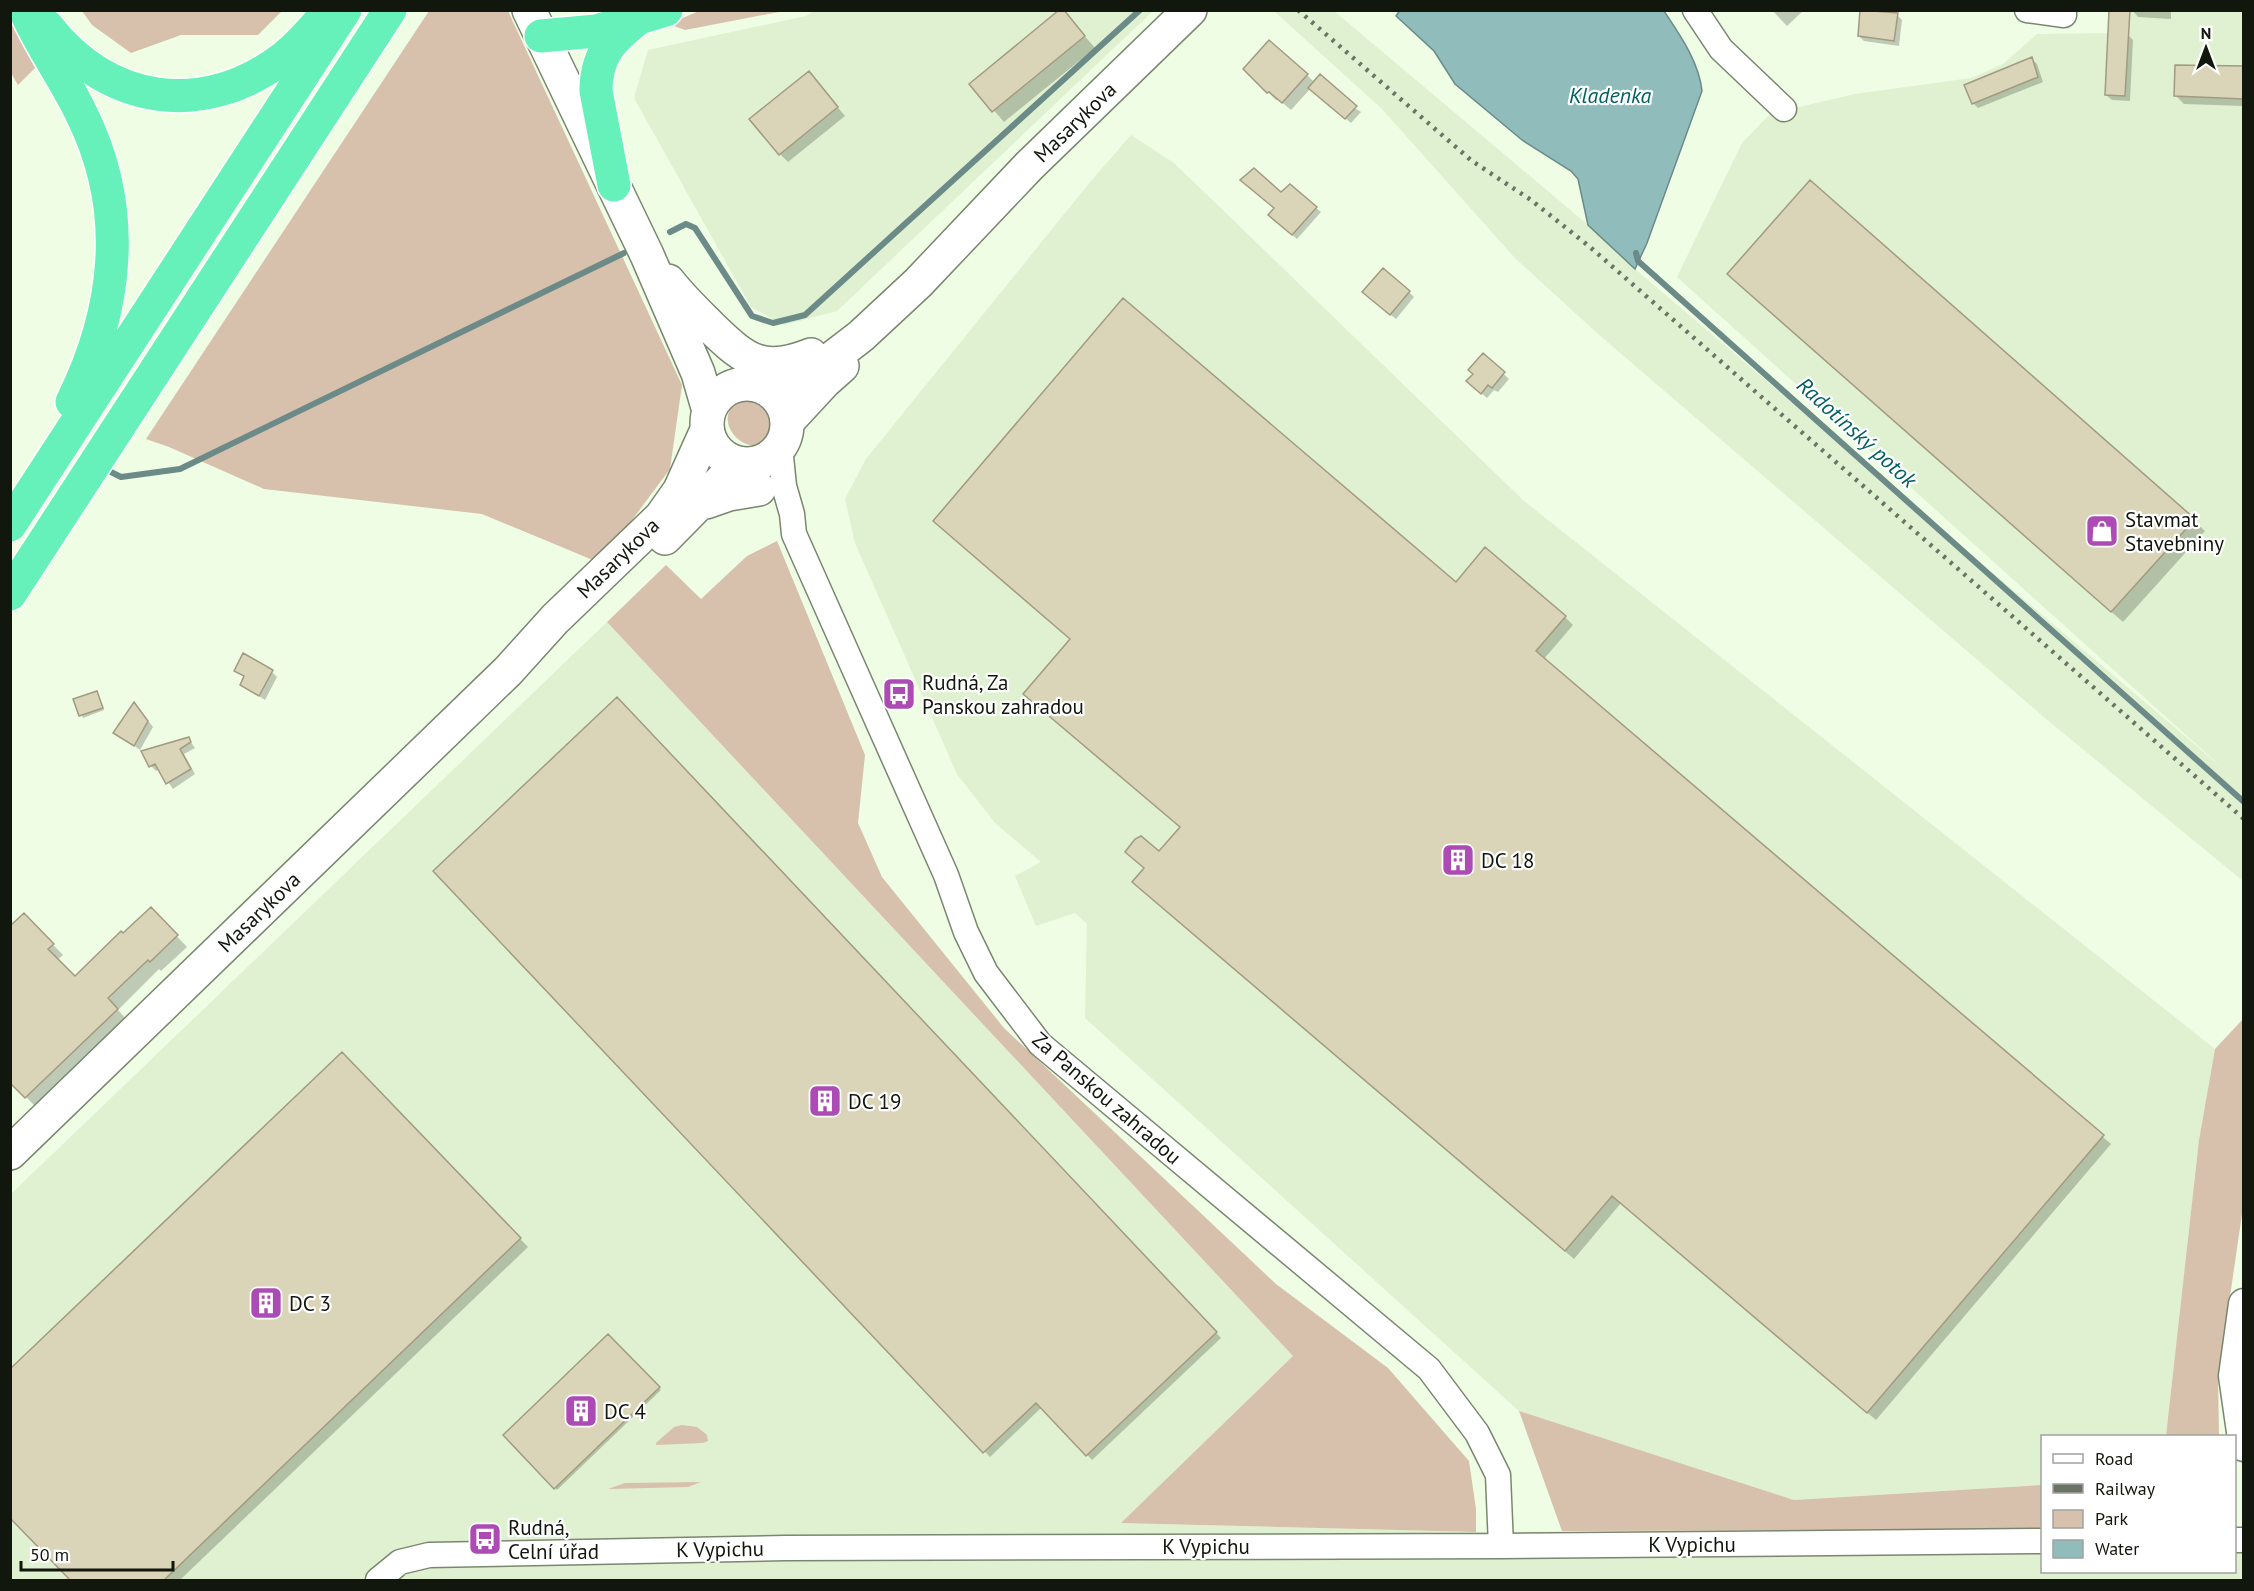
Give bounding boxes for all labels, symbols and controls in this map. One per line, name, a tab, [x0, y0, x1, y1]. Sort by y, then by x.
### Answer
north arrow	[2176, 18, 2236, 78]
text: N	[2201, 23, 2211, 43]
street label: Masarykova	[1028, 76, 1122, 168]
water label: Kladenka	[1569, 81, 1651, 109]
water label: Radotínský potok	[1791, 371, 1924, 494]
place label: Stavmat Stavebniny	[2125, 506, 2224, 557]
street label: Masarykova	[571, 512, 665, 604]
shop icon: Stavmat Stavebniny	[2084, 513, 2120, 549]
place label: Rudná, Za Panskou zahradou	[922, 669, 1084, 720]
bus stop icon: Rudná, Za Panskou zahradou	[881, 676, 917, 712]
building icon: DC 18	[1440, 842, 1476, 878]
place label: DC 18	[1481, 847, 1534, 874]
street label: Masarykova	[212, 866, 306, 958]
street label: Za Panskou zahradou	[1027, 1026, 1187, 1170]
building icon: DC 19	[807, 1083, 843, 1119]
place label: DC 19	[848, 1088, 901, 1115]
building icon: DC 3	[248, 1285, 284, 1321]
place label: DC 3	[289, 1290, 331, 1317]
building icon: DC 4	[563, 1393, 599, 1429]
place label: DC 4	[604, 1398, 646, 1425]
legend	[2041, 1435, 2236, 1573]
text: Road	[2095, 1447, 2133, 1470]
text: Railway	[2095, 1477, 2156, 1500]
text: Park	[2095, 1507, 2128, 1530]
place label: Rudná, Celní úřad	[508, 1514, 599, 1565]
bus stop icon: Rudná, Celní úřad	[467, 1521, 503, 1557]
street label: K Vypichu	[1648, 1531, 1736, 1558]
street label: K Vypichu	[1162, 1533, 1250, 1560]
scale bar	[21, 1534, 172, 1572]
street label: K Vypichu	[676, 1535, 764, 1563]
text: Water	[2095, 1537, 2139, 1560]
text: 50 m	[30, 1543, 69, 1566]

